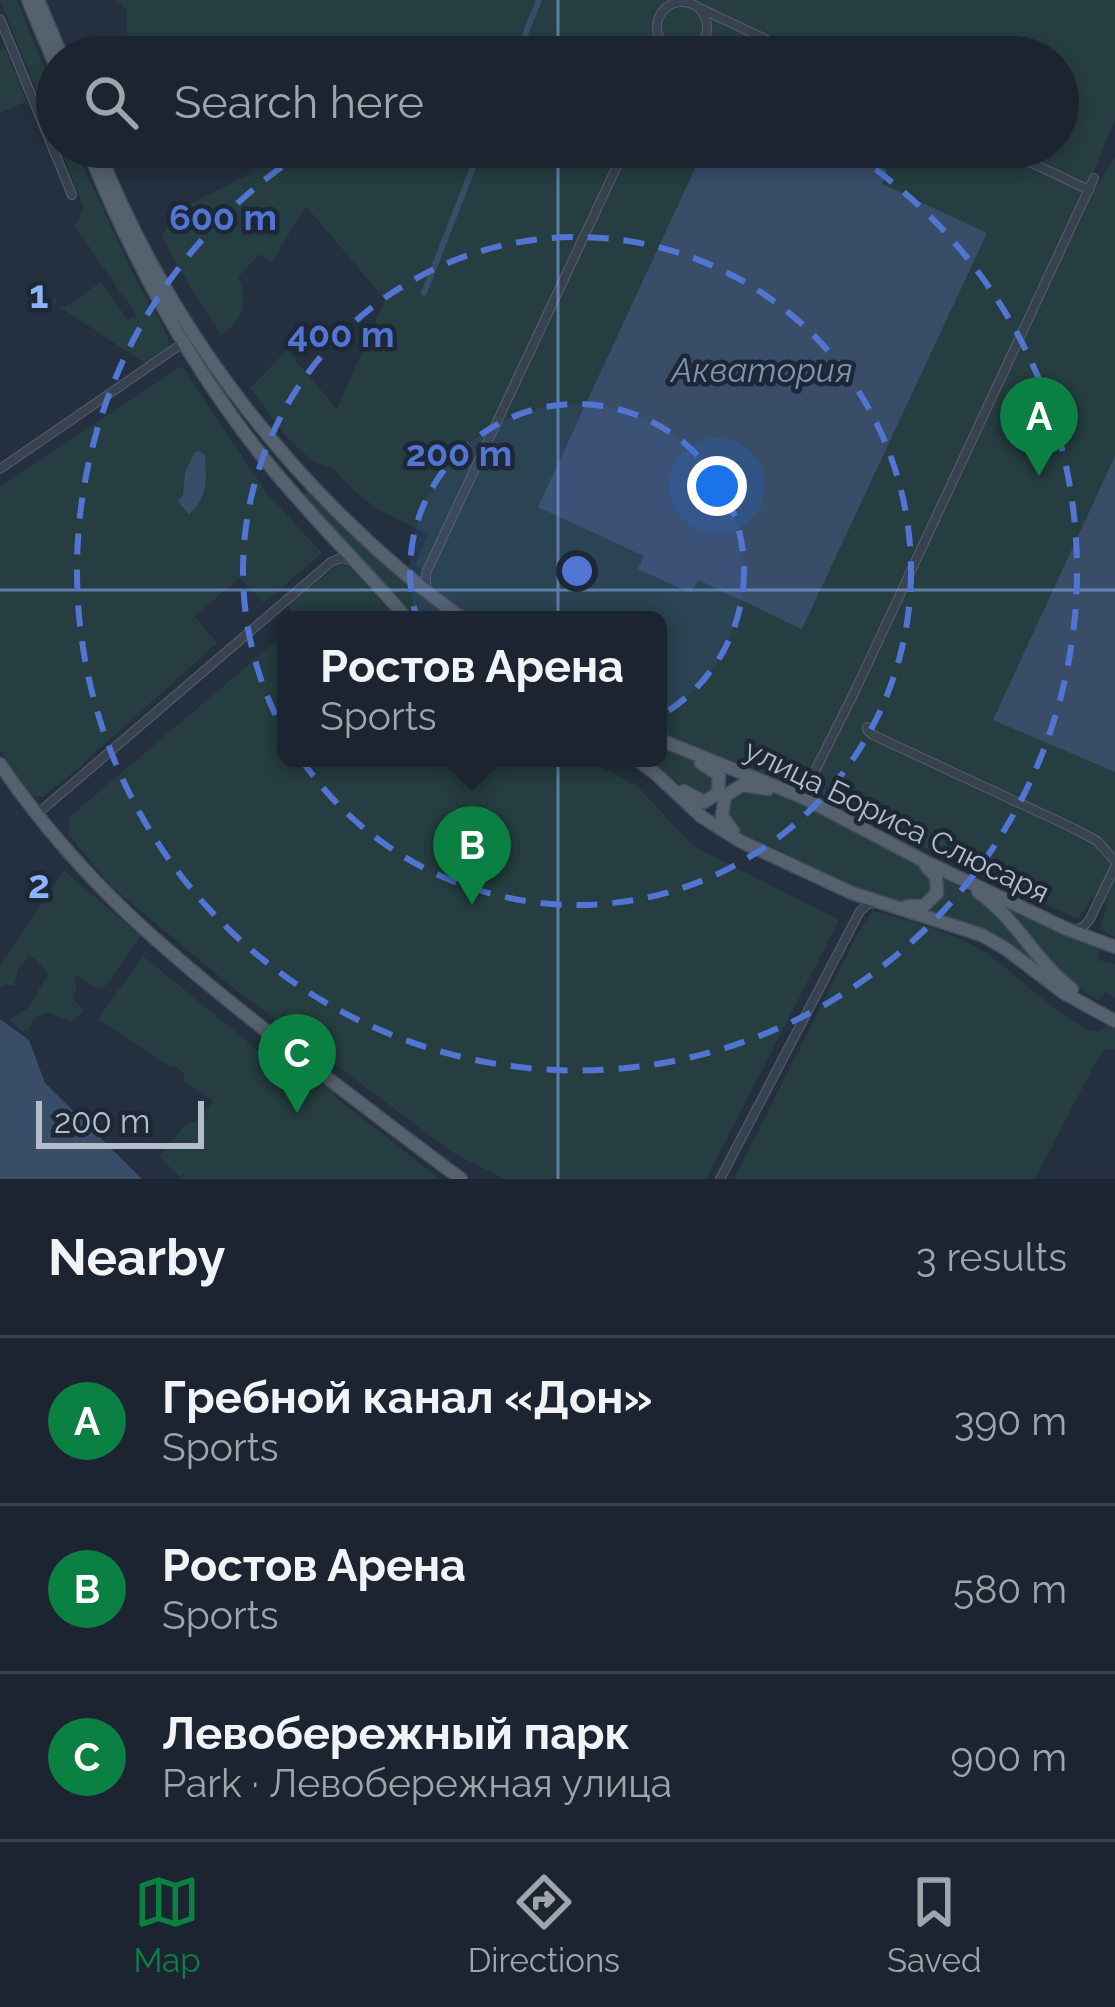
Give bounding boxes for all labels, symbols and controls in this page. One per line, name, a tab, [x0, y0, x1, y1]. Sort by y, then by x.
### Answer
search box	[36, 36, 1079, 168]
icon: search	[78, 69, 144, 135]
text: Search here	[174, 76, 424, 129]
text: 600 m	[169, 196, 277, 238]
text: 1	[29, 271, 49, 317]
text: 400 m	[288, 313, 394, 355]
water label: Акватория	[669, 351, 853, 390]
pin: A	[1000, 377, 1078, 476]
text: 200 m	[406, 432, 512, 474]
your location	[687, 456, 747, 516]
centre of rings	[556, 550, 598, 592]
popup	[277, 611, 667, 767]
text: Ростов Арена	[320, 640, 624, 693]
text: Sports	[320, 693, 437, 739]
street label: улица Бориса Слюсаря	[739, 732, 1055, 910]
pin: B	[433, 806, 511, 905]
text: 2	[28, 861, 50, 907]
pin: C	[258, 1014, 336, 1113]
scale bar	[36, 1095, 204, 1148]
text: 200 m	[54, 1102, 150, 1141]
text: Nearby	[48, 1227, 225, 1287]
text: 3 results	[916, 1234, 1067, 1280]
text: Гребной канал «Дон»	[162, 1371, 653, 1424]
text: A	[74, 1398, 100, 1444]
text: 390 m	[954, 1398, 1067, 1444]
text: Sports	[162, 1424, 279, 1470]
text: Ростов Арена	[162, 1539, 466, 1592]
text: B	[74, 1566, 100, 1612]
text: 580 m	[953, 1566, 1067, 1612]
text: Sports	[162, 1592, 279, 1638]
text: Левобережный парк	[162, 1707, 630, 1760]
text: C	[74, 1734, 100, 1780]
text: 900 m	[951, 1734, 1067, 1780]
text: Park · Левобережная улица	[162, 1760, 672, 1806]
tab: Map	[134, 1869, 201, 1980]
tab: Directions	[468, 1869, 620, 1980]
tab: Saved	[887, 1869, 981, 1980]

